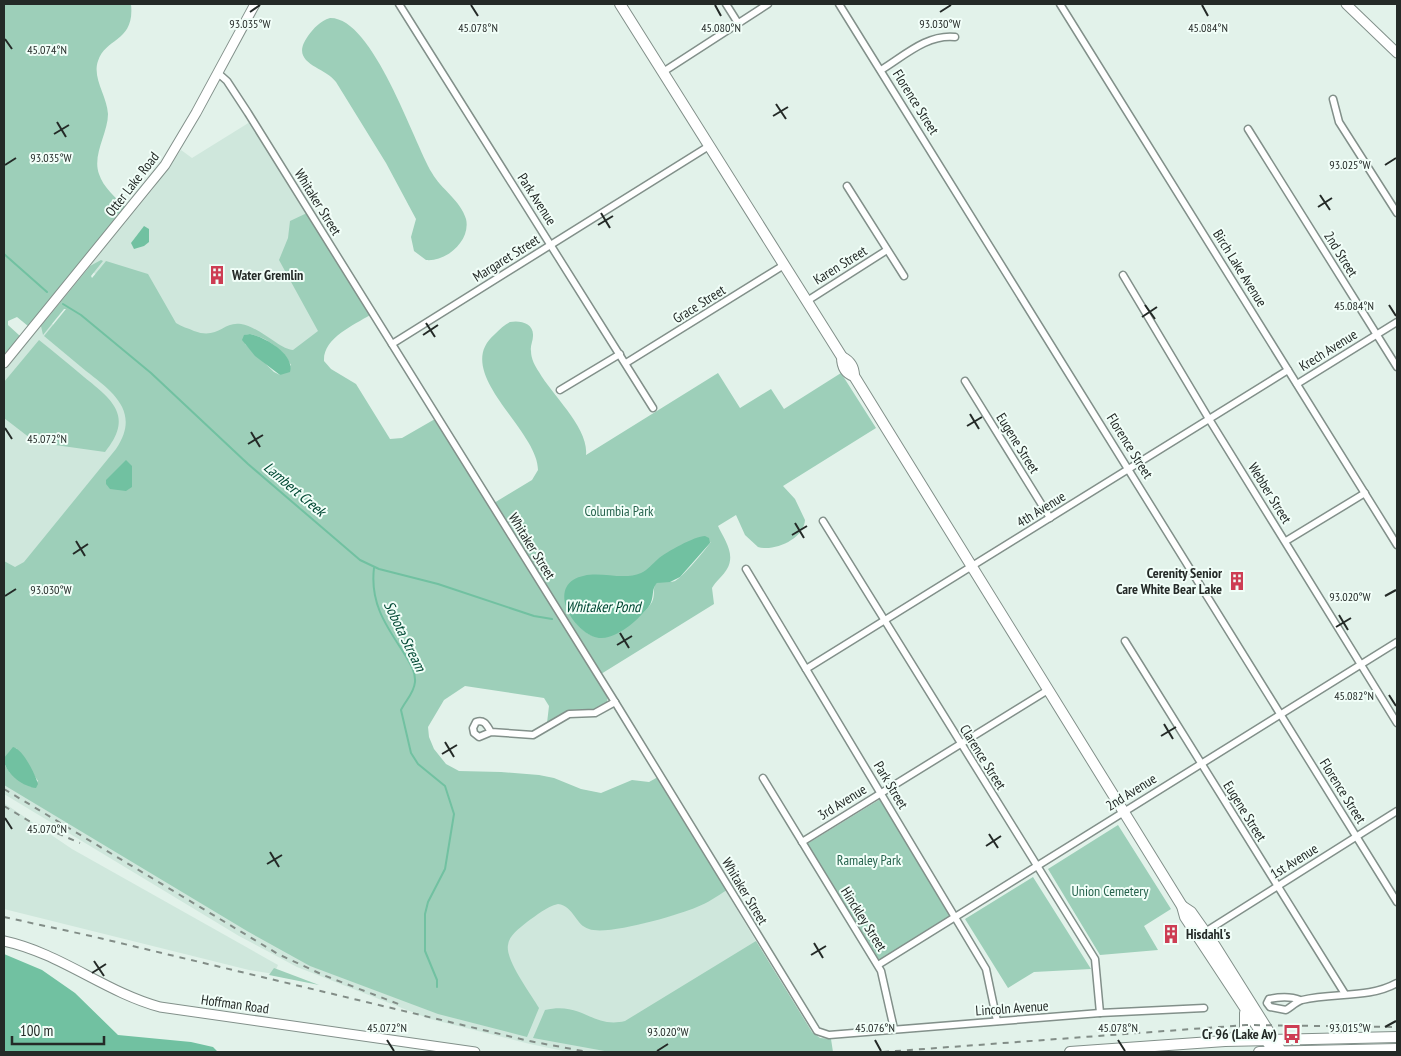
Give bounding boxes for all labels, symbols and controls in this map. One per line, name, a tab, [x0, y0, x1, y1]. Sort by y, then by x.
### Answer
text: 93.035°W	[229, 16, 271, 31]
text: 93.030°W	[919, 16, 961, 31]
text: 45.078°N	[458, 20, 498, 35]
text: 45.080°N	[701, 20, 741, 35]
text: 45.084°N	[1188, 20, 1228, 35]
text: 45.074°N	[27, 42, 67, 57]
street label: Florence Street	[889, 66, 943, 138]
street label: Otter Lake Road	[101, 148, 163, 220]
text: 93.035°W	[30, 150, 72, 165]
text: 93.025°W	[1329, 157, 1371, 172]
street label: Whitaker Street	[291, 165, 346, 239]
street label: Park Avenue	[514, 170, 561, 229]
street label: Birch Lake Avenue	[1209, 226, 1271, 310]
street label: 2nd Street	[1320, 228, 1362, 280]
street label: Margaret Street	[469, 230, 543, 286]
street label: Karen Street	[810, 241, 870, 289]
building icon: Water Gremlin	[206, 264, 228, 286]
place label: Water Gremlin	[231, 266, 303, 284]
street label: Grace Street	[669, 281, 729, 327]
text: 45.084°N	[1334, 298, 1374, 313]
street label: Krech Avenue	[1296, 325, 1361, 375]
street label: Eugene Street	[992, 409, 1044, 477]
street label: Florence Street	[1103, 410, 1157, 482]
text: 45.072°N	[27, 431, 67, 446]
water label: Lambert Creek	[260, 458, 332, 522]
street label: Webber Street	[1244, 459, 1296, 527]
street label: 4th Avenue	[1013, 487, 1069, 531]
park label: Columbia Park	[584, 502, 654, 520]
street label: Whitaker Street	[505, 509, 560, 583]
place label: Cerenity Senior Care White Bear Lake	[1116, 564, 1223, 598]
building icon: Cerenity Senior Care White Bear Lake	[1226, 570, 1248, 592]
text: 93.030°W	[30, 582, 72, 597]
text: 93.020°W	[1329, 589, 1371, 604]
water label: Whitaker Pond	[565, 597, 643, 616]
water label: Sobota Stream	[380, 598, 431, 675]
text: 45.082°N	[1334, 688, 1374, 703]
street label: Clarence Street	[956, 721, 1010, 793]
street label: Florence Street	[1316, 755, 1370, 827]
street label: Park Street	[870, 758, 912, 812]
street label: 2nd Avenue	[1102, 769, 1160, 815]
street label: Eugene Street	[1219, 777, 1271, 845]
street label: 3rd Avenue	[814, 780, 870, 824]
text: 45.070°N	[27, 821, 67, 836]
street label: 1st Avenue	[1267, 839, 1321, 883]
park label: Ramaley Park	[837, 851, 902, 869]
street label: Whitaker Street	[718, 854, 772, 928]
park label: Union Cemetery	[1072, 882, 1149, 900]
street label: Hinckley Street	[837, 883, 891, 955]
building icon: Hisdahl's	[1160, 923, 1182, 945]
place label: Hisdahl's	[1186, 925, 1230, 943]
street label: Hoffman Road	[200, 990, 270, 1018]
street label: Lincoln Avenue	[975, 996, 1049, 1020]
scale bar	[12, 1014, 105, 1046]
text: 45.072°N	[367, 1020, 407, 1035]
text: 45.076°N	[855, 1020, 895, 1035]
text: 45.078°N	[1098, 1020, 1138, 1035]
text: 93.015°W	[1329, 1020, 1371, 1035]
text: 100 m	[20, 1021, 53, 1040]
bus stop icon: Cr 96 (Lake Av)	[1281, 1023, 1303, 1045]
text: 93.020°W	[647, 1024, 689, 1039]
place label: Cr 96 (Lake Av)	[1202, 1025, 1277, 1043]

